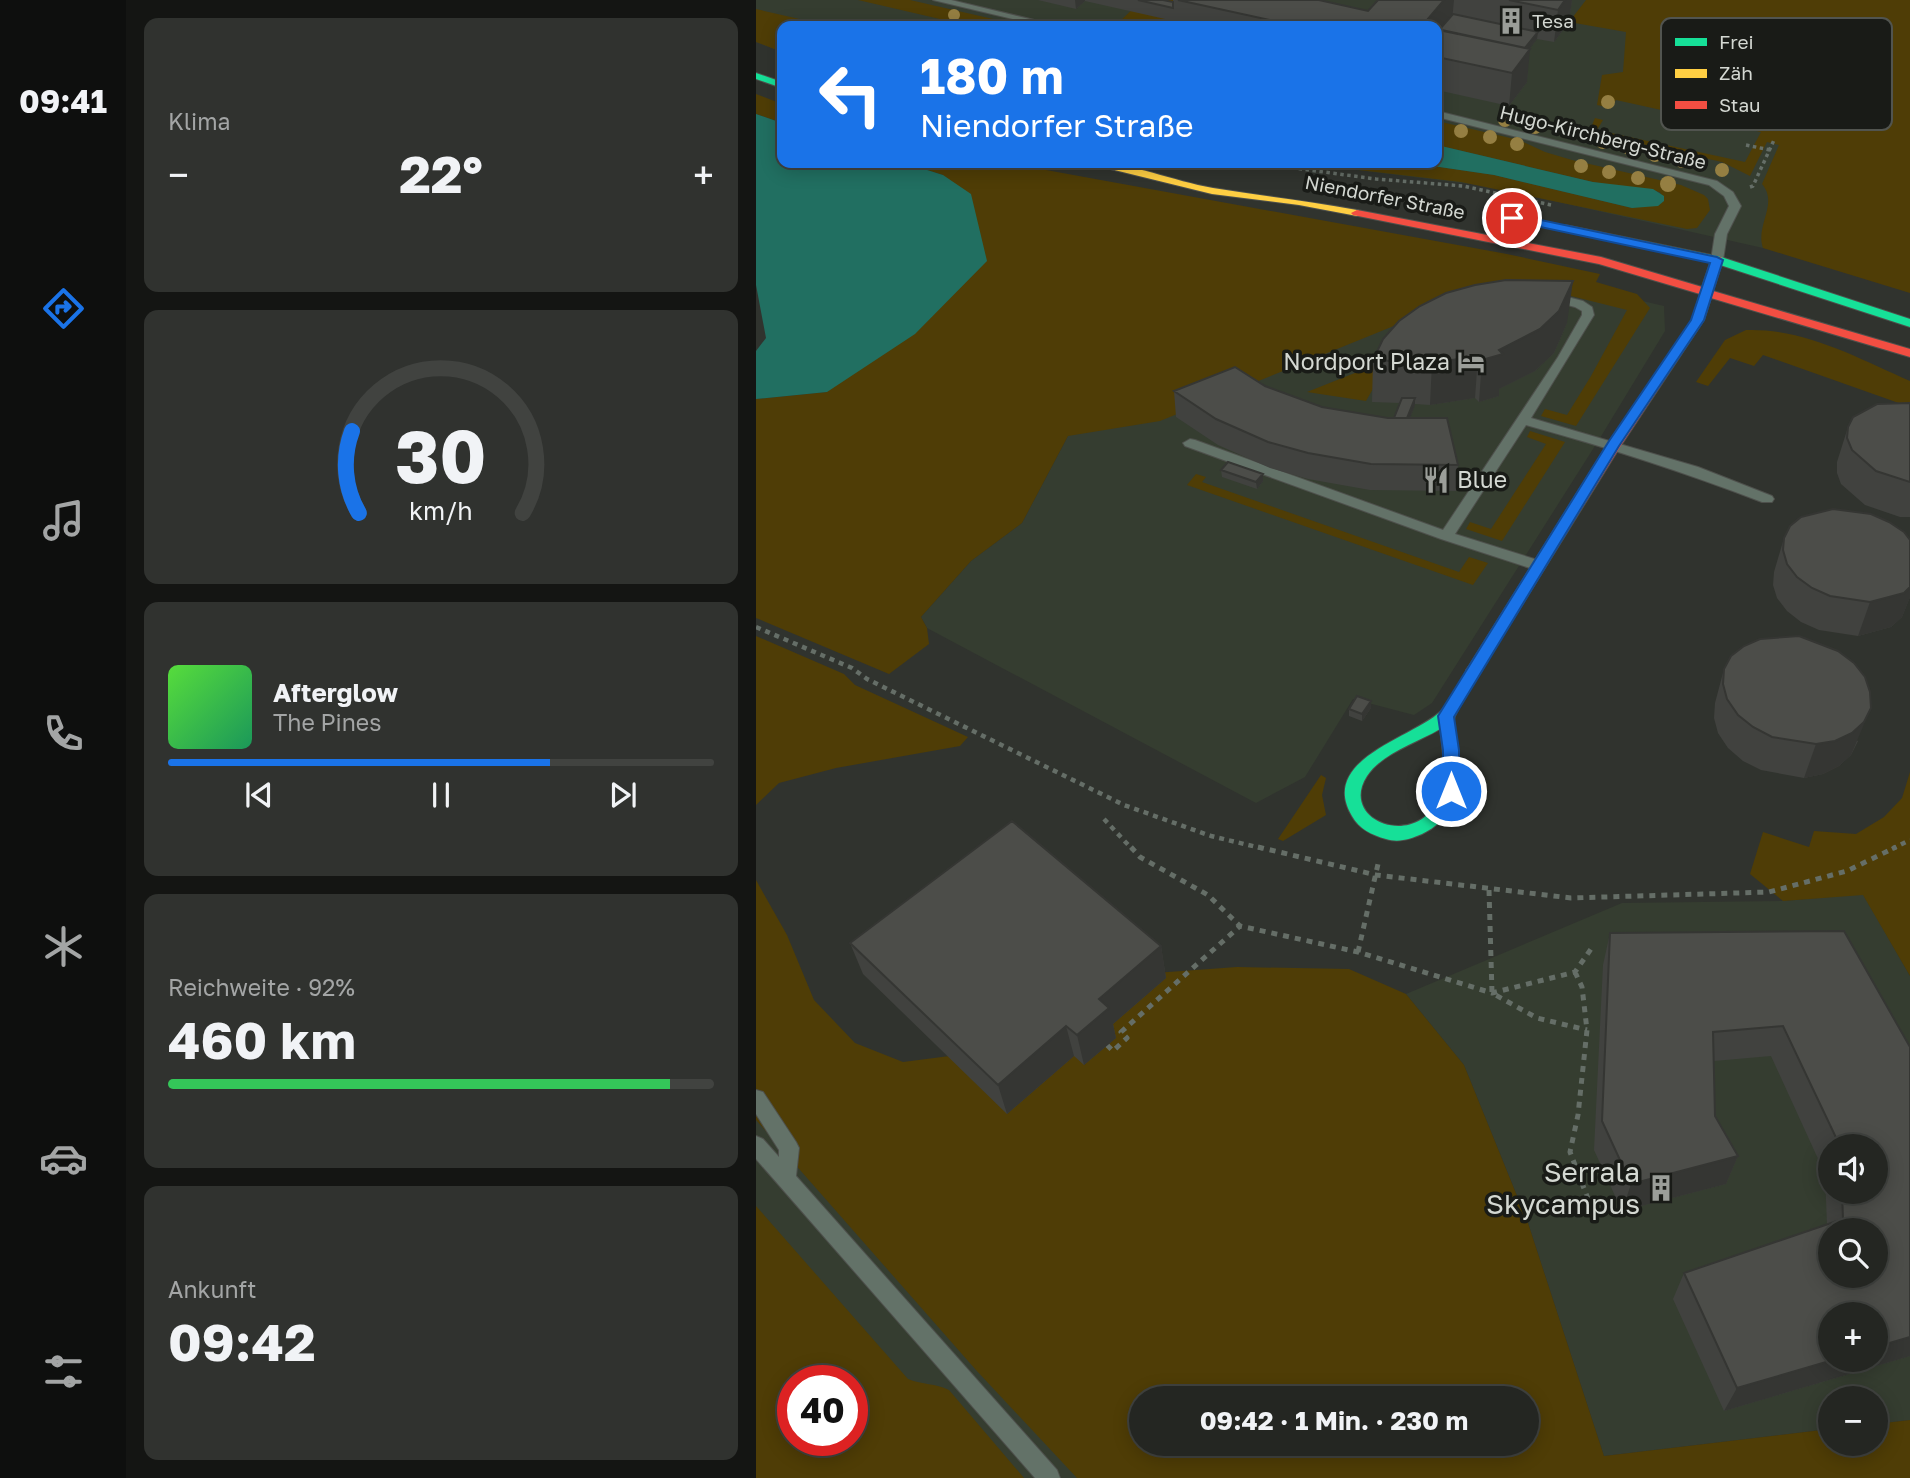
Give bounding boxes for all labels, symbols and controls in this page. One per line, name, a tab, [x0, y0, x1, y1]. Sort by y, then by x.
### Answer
building icon: Tesa	[1496, 6, 1526, 36]
place label: Tesa	[1532, 9, 1574, 32]
legend	[1661, 18, 1892, 130]
text: Frei	[1719, 30, 1754, 53]
text: 180 m	[920, 46, 1064, 105]
icon: left	[805, 49, 896, 140]
text: Zäh	[1719, 61, 1753, 84]
text: 09:41	[19, 82, 107, 120]
text: Stau	[1719, 93, 1761, 116]
street label: Hugo-Kirchberg-Straße	[1498, 100, 1709, 173]
text: Niendorfer Straße	[920, 106, 1194, 144]
text: Klima	[168, 107, 231, 135]
text: 22°	[399, 142, 483, 204]
text: −	[168, 152, 189, 197]
text: +	[693, 152, 714, 197]
street label: Niendorfer Straße	[1303, 170, 1467, 223]
pin	[1482, 188, 1542, 248]
icon: arrive	[1493, 199, 1531, 237]
icon: directions	[39, 284, 88, 333]
place label: Nordport Plaza	[1283, 347, 1450, 375]
hotel icon: Nordport Plaza	[1456, 347, 1486, 377]
text: 30	[395, 412, 487, 499]
restaurant icon: Blue	[1421, 465, 1451, 495]
place label: Blue	[1457, 465, 1507, 493]
text: km/h	[409, 495, 473, 526]
icon: music	[39, 496, 88, 545]
text: Afterglow	[273, 677, 398, 708]
text: The Pines	[273, 708, 381, 736]
icon: phone	[39, 709, 88, 758]
position arrow	[1414, 754, 1488, 828]
icon: previous	[240, 776, 278, 814]
icon: pause	[422, 776, 460, 814]
icon: next	[604, 776, 642, 814]
icon: climate	[39, 922, 88, 971]
text: Reichweite · 92%	[168, 973, 355, 1001]
text: 460 km	[168, 1008, 356, 1070]
icon: car	[39, 1134, 88, 1183]
map controls	[1818, 1134, 1888, 1456]
button: sound	[1818, 1134, 1888, 1204]
place label: Serrala Skycampus	[1486, 1155, 1640, 1220]
building icon: Serrala Skycampus	[1646, 1173, 1676, 1203]
button: search	[1818, 1218, 1888, 1288]
text: Ankunft	[168, 1275, 256, 1303]
button: +	[1818, 1302, 1888, 1372]
text: 09:42	[168, 1310, 316, 1372]
icon: filters	[39, 1347, 88, 1396]
speed limit sign: 40	[777, 1365, 868, 1456]
button: −	[1818, 1386, 1888, 1456]
text: 09:42 · 1 Min. · 230 m	[1200, 1405, 1468, 1436]

